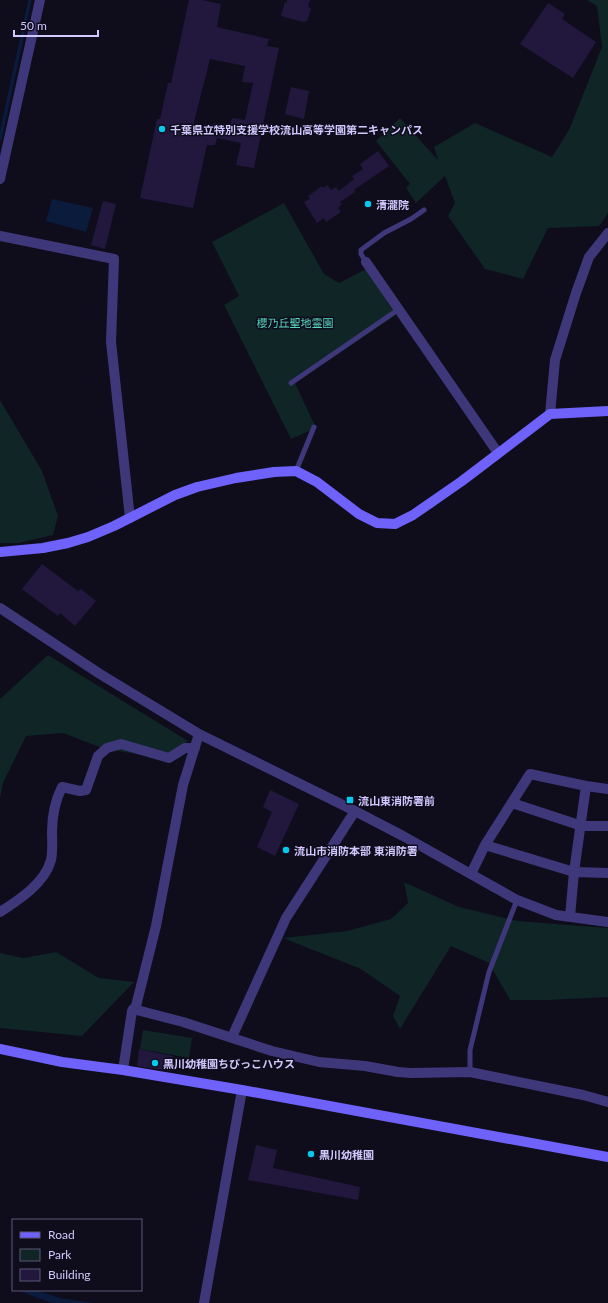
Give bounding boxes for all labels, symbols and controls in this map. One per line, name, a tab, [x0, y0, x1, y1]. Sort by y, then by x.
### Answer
scale bar	[14, 12, 98, 38]
text: 50 m	[20, 18, 47, 33]
place label: 千葉県立特別支援学校流山高等学園第二キャンパス	[170, 123, 423, 136]
marker: 千葉県立特別支援学校流山高等学園第二キャンパス	[157, 124, 167, 134]
place label: 清瀧院	[376, 198, 409, 211]
marker: 清瀧院	[363, 199, 373, 209]
park label: 櫻乃丘聖地霊園	[257, 316, 334, 329]
place label: 流山東消防署前	[358, 794, 435, 807]
marker: 流山東消防署前	[345, 795, 355, 805]
place label: 流山市消防本部 東消防署	[294, 844, 418, 857]
marker: 流山市消防本部 東消防署	[281, 845, 291, 855]
place label: 黒川幼稚園ちびっこハウス	[163, 1057, 295, 1070]
marker: 黒川幼稚園ちびっこハウス	[150, 1058, 160, 1068]
place label: 黒川幼稚園	[319, 1148, 374, 1161]
marker: 黒川幼稚園	[306, 1149, 316, 1159]
legend	[12, 1219, 142, 1291]
text: Road	[48, 1227, 75, 1242]
text: Park	[48, 1247, 72, 1262]
text: Building	[48, 1267, 91, 1282]

